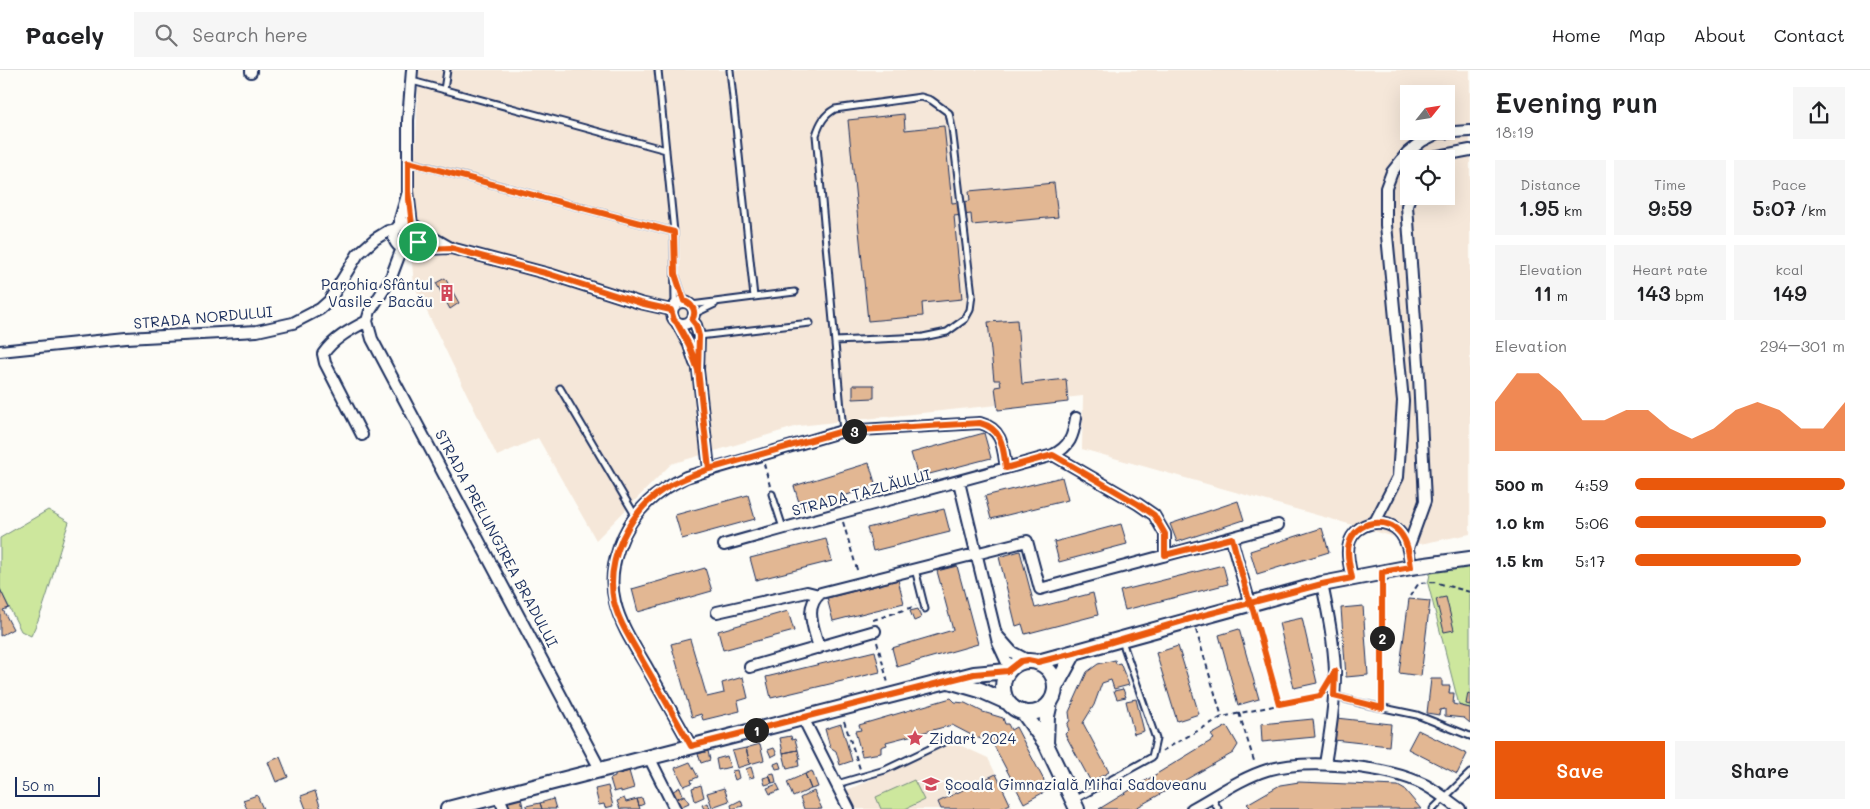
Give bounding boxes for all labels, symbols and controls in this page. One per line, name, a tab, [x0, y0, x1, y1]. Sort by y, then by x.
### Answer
search box	[134, 12, 484, 57]
text: Pacely	[25, 19, 104, 50]
icon: search	[152, 21, 180, 49]
text: Search here	[192, 22, 308, 47]
text: Home	[1552, 23, 1601, 47]
text: Map	[1629, 23, 1665, 47]
text: About	[1693, 23, 1746, 47]
text: Contact	[1774, 23, 1845, 47]
text: Evening run	[1495, 84, 1658, 120]
north arrow	[1400, 85, 1455, 140]
map controls	[1400, 85, 1455, 205]
button: share	[1793, 87, 1845, 139]
text: 18:19	[1495, 121, 1533, 142]
button: locate	[1400, 150, 1455, 205]
text: Distance	[1521, 175, 1581, 194]
text: Time	[1654, 175, 1686, 194]
text: Pace	[1772, 175, 1806, 194]
text: 1.95	[1519, 194, 1559, 221]
text: 9:59	[1648, 194, 1692, 221]
text: 5:07	[1752, 194, 1796, 221]
text: km	[1559, 201, 1582, 220]
text: /km	[1796, 201, 1826, 220]
pin	[397, 221, 439, 263]
icon: arrive	[404, 228, 432, 256]
text: Elevation	[1519, 260, 1582, 279]
text: Heart rate	[1632, 260, 1708, 279]
text: kcal	[1775, 260, 1803, 279]
place label: Parohia Sfântul Vasile - Bacău	[321, 274, 433, 311]
text: 11	[1534, 279, 1552, 306]
text: 143	[1636, 279, 1671, 306]
text: 149	[1772, 279, 1807, 306]
building icon: Parohia Sfântul Vasile - Bacău	[437, 283, 457, 303]
text: m	[1552, 286, 1568, 305]
text: bpm	[1671, 286, 1704, 305]
street label: STRADA NORDULUI	[133, 301, 274, 333]
text: Elevation	[1495, 335, 1567, 356]
text: 294–301 m	[1760, 335, 1845, 356]
pin: 3	[842, 418, 866, 444]
text: 3	[850, 422, 859, 441]
street label: STRADA PRELUNGIREA BRADULUI	[431, 426, 563, 651]
street label: STRADA TAZLĂULUI	[789, 464, 933, 520]
text: 500 m	[1495, 474, 1543, 495]
text: 4:59	[1575, 474, 1608, 495]
text: 1.0 km	[1495, 512, 1544, 533]
text: 5:06	[1575, 512, 1609, 533]
text: 1.5 km	[1495, 550, 1543, 571]
text: 5:17	[1575, 550, 1605, 571]
pin: 2	[1370, 626, 1394, 650]
text: 2	[1379, 629, 1386, 648]
pin: 1	[744, 718, 768, 742]
text: 1	[753, 721, 760, 740]
place icon: Zidart 2024	[905, 728, 925, 748]
place label: Zidart 2024	[929, 728, 1016, 748]
button: Save	[1495, 741, 1665, 799]
button: Share	[1675, 741, 1845, 799]
scale bar	[15, 774, 100, 797]
school or university icon: Școala Gimnazială Mihai Sadoveanu	[921, 774, 941, 794]
place label: Școala Gimnazială Mihai Sadoveanu	[945, 774, 1207, 795]
text: 50 m	[22, 776, 54, 795]

